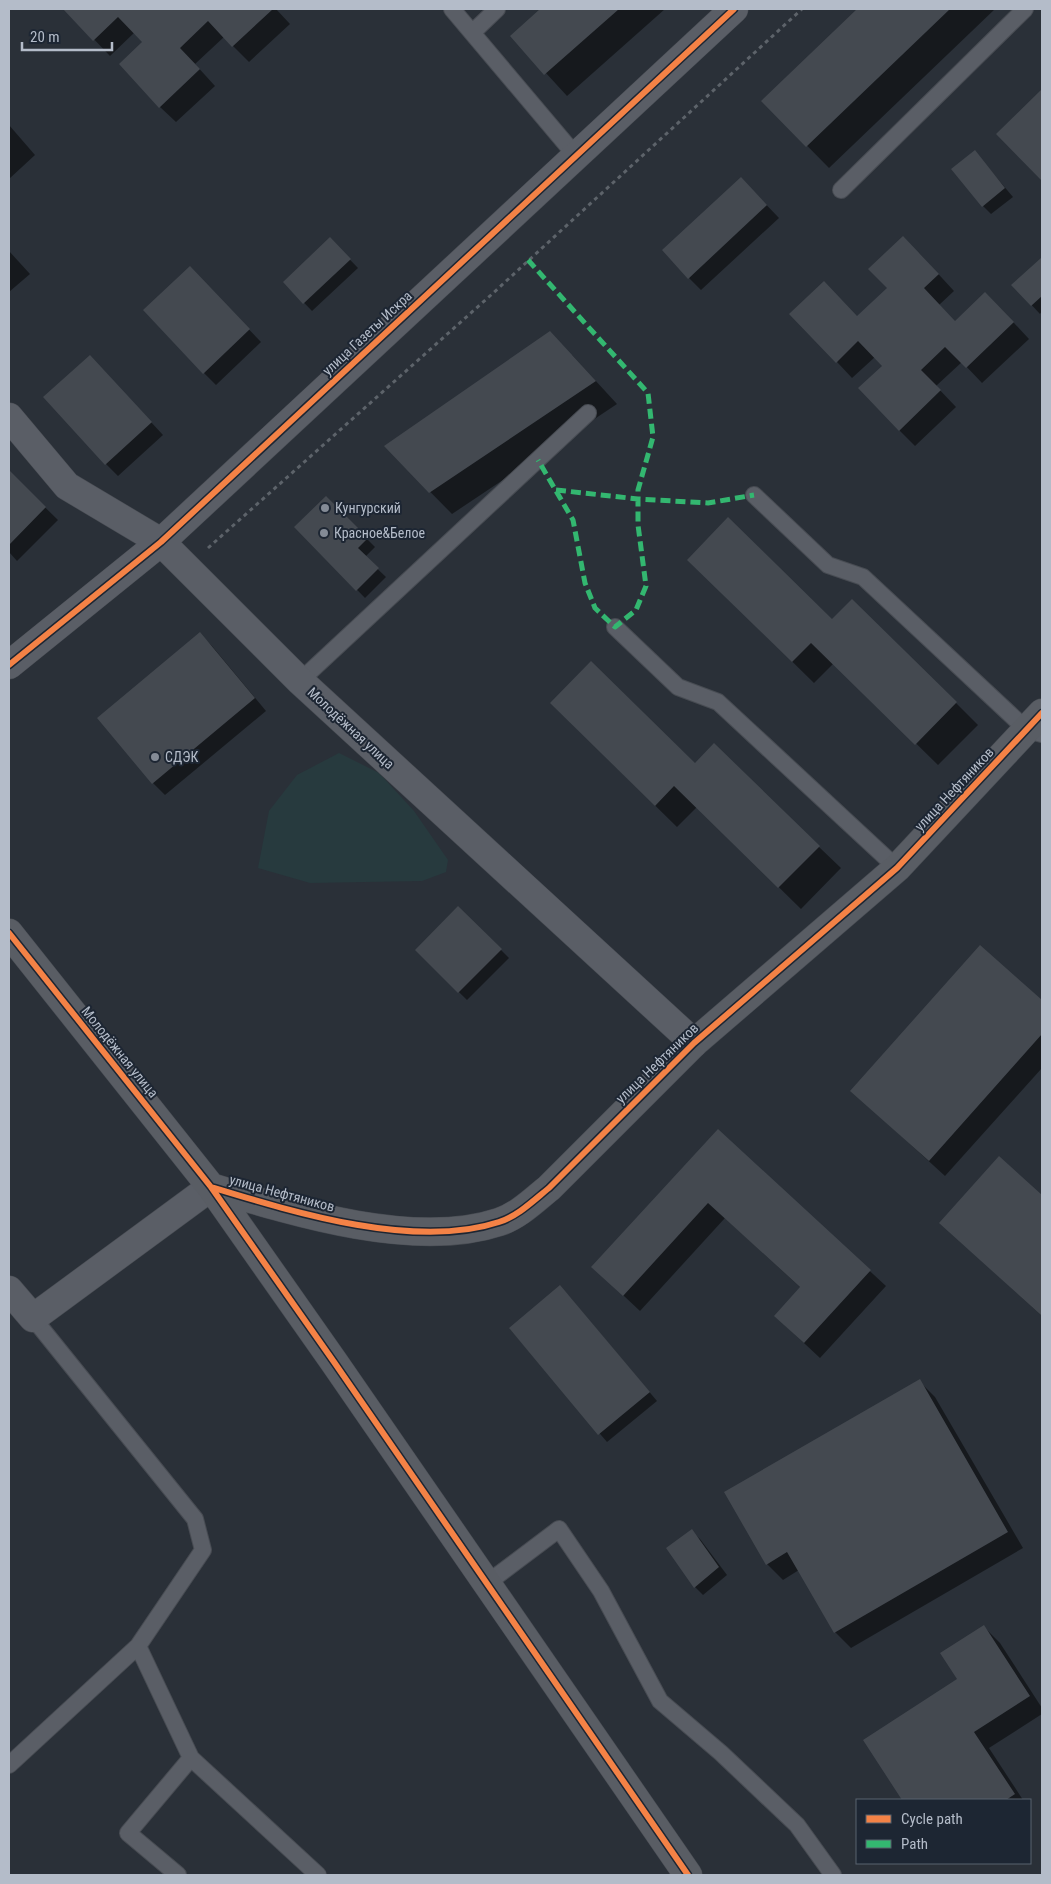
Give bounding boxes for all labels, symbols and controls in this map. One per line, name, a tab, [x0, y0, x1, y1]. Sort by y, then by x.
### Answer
scale bar	[22, 20, 112, 52]
text: 20 m	[30, 28, 60, 46]
street label: улица Газеты Искра	[319, 288, 415, 378]
place label: Кунгурский	[335, 500, 401, 516]
marker: Кунгурский	[319, 502, 331, 514]
place label: Красное&Белое	[334, 525, 426, 541]
marker: Красное&Белое	[318, 527, 330, 539]
street label: Молодёжная улица	[305, 684, 397, 772]
street label: улица Нефтяников	[911, 744, 997, 834]
place label: СДЭК	[165, 749, 198, 765]
marker: СДЭК	[149, 751, 161, 763]
street label: Молодёжная улица	[78, 1003, 162, 1101]
street label: улица Нефтяников	[613, 1020, 701, 1106]
street label: улица Нефтяников	[228, 1171, 336, 1215]
legend	[856, 1799, 1031, 1864]
text: Cycle path	[901, 1810, 963, 1828]
text: Path	[901, 1835, 928, 1853]

